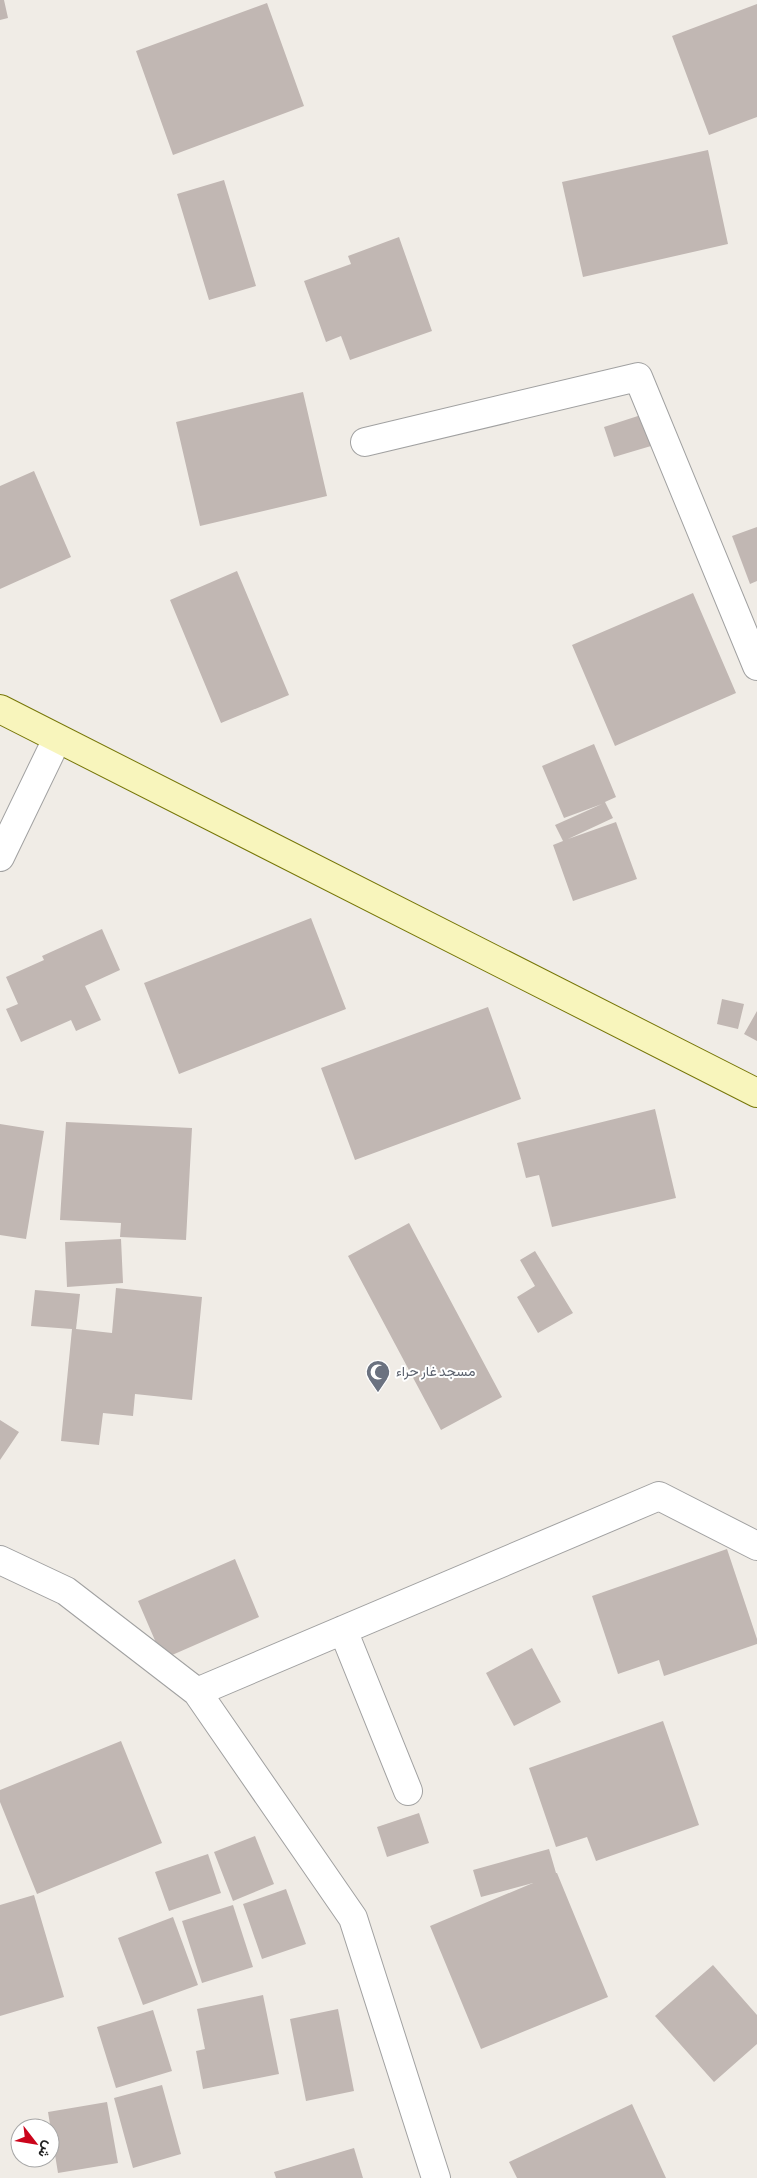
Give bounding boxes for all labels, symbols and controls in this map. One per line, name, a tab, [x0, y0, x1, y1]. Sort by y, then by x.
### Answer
mosque icon: مسجد غار حراء	[365, 1359, 391, 1393]
place label: مسجد غار حراء	[396, 1365, 475, 1380]
north arrow	[10, 2118, 60, 2168]
text: ش	[34, 2138, 56, 2160]

